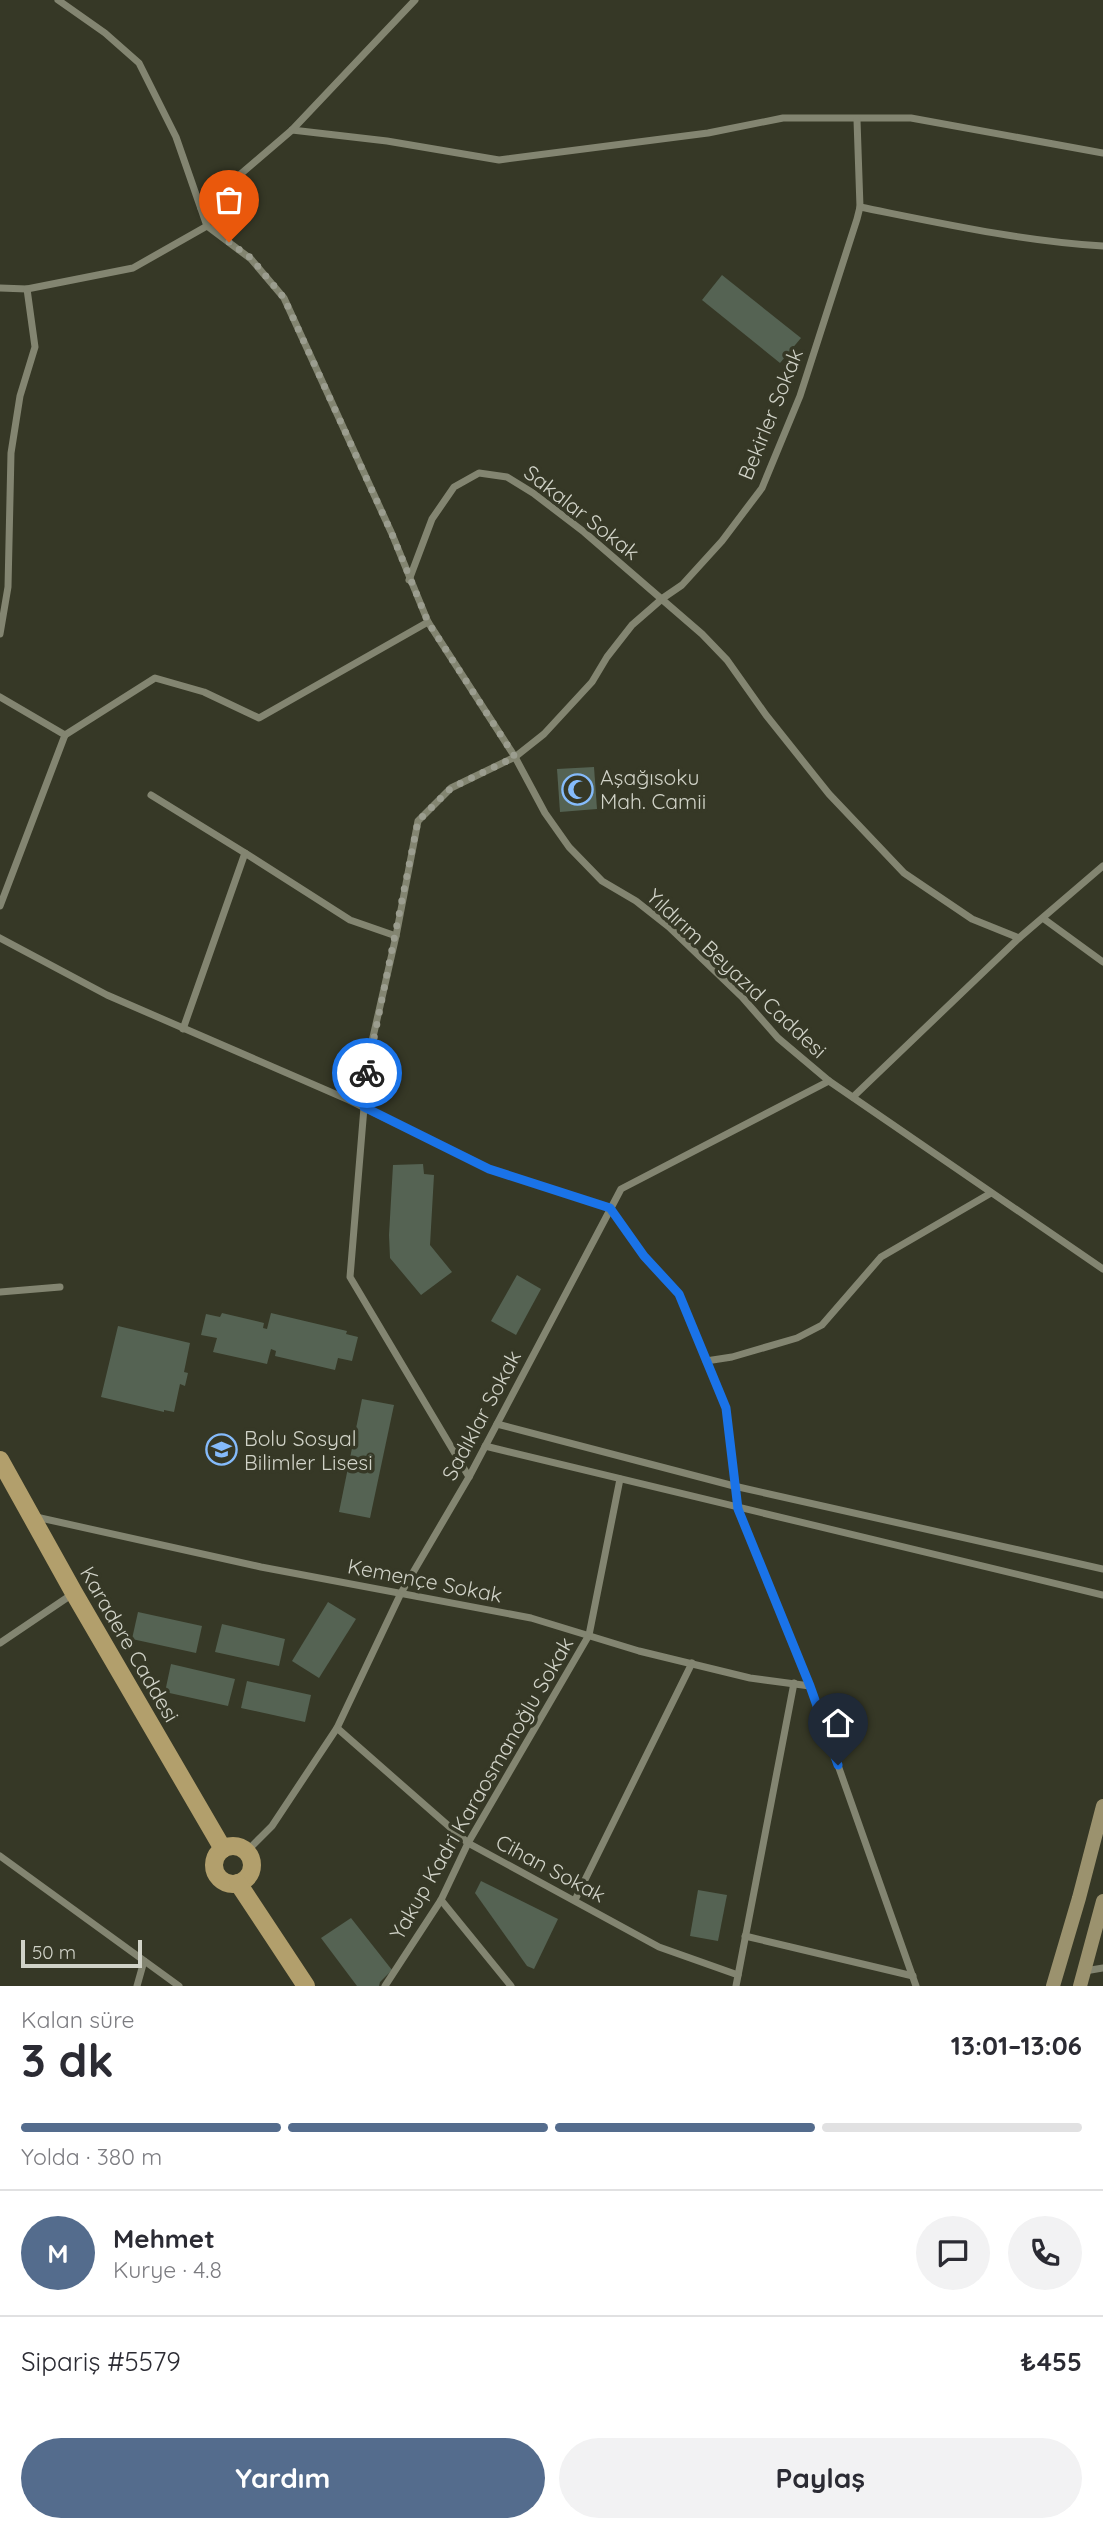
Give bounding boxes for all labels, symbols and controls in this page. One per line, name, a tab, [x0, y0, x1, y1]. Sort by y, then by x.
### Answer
pin	[199, 170, 259, 242]
icon: bag	[210, 181, 248, 219]
street label: Bekirler Sokak	[732, 345, 808, 483]
street label: Sakalar Sokak	[519, 459, 645, 565]
place label: Aşağısoku Mah. Camii	[600, 764, 706, 814]
mosque icon: Aşağısoku Mah. Camii	[560, 772, 594, 806]
street label: Yıldırım Beyazıd Caddesi	[642, 883, 832, 1063]
courier	[332, 1038, 402, 1108]
icon: bike	[348, 1054, 386, 1092]
street label: Sadıklar Sokak	[436, 1345, 526, 1485]
place label: Bolu Sosyal Bilimler Lisesi	[244, 1425, 373, 1475]
school or university icon: Bolu Sosyal Bilimler Lisesi	[204, 1433, 238, 1467]
street label: Kemençe Sokak	[346, 1552, 504, 1608]
street label: Karadere Caddesi	[75, 1562, 185, 1726]
street label: Yakup Kadri Karaosmanoğlu Sokak	[383, 1632, 579, 1944]
pin	[808, 1693, 868, 1765]
icon: home	[819, 1704, 857, 1742]
street label: Cihan Sokak	[492, 1828, 610, 1908]
scale bar	[21, 1937, 142, 1969]
text: 50 m	[32, 1940, 76, 1964]
text: Kalan süre	[21, 2005, 134, 2034]
text: 13:01–13:06	[951, 2029, 1082, 2062]
text: 3 dk	[21, 2031, 114, 2089]
text: Yolda · 380 m	[21, 2142, 162, 2171]
button: chat	[916, 2216, 990, 2290]
button: phone	[1008, 2216, 1082, 2290]
text: Mehmet	[113, 2222, 215, 2255]
text: M	[47, 2237, 69, 2270]
text: Kurye · 4.8	[113, 2255, 222, 2284]
text: Sipariş #5579	[21, 2345, 181, 2378]
text: ₺455	[1020, 2345, 1082, 2378]
button: Yardım	[21, 2438, 545, 2518]
button: Paylaş	[559, 2438, 1082, 2518]

